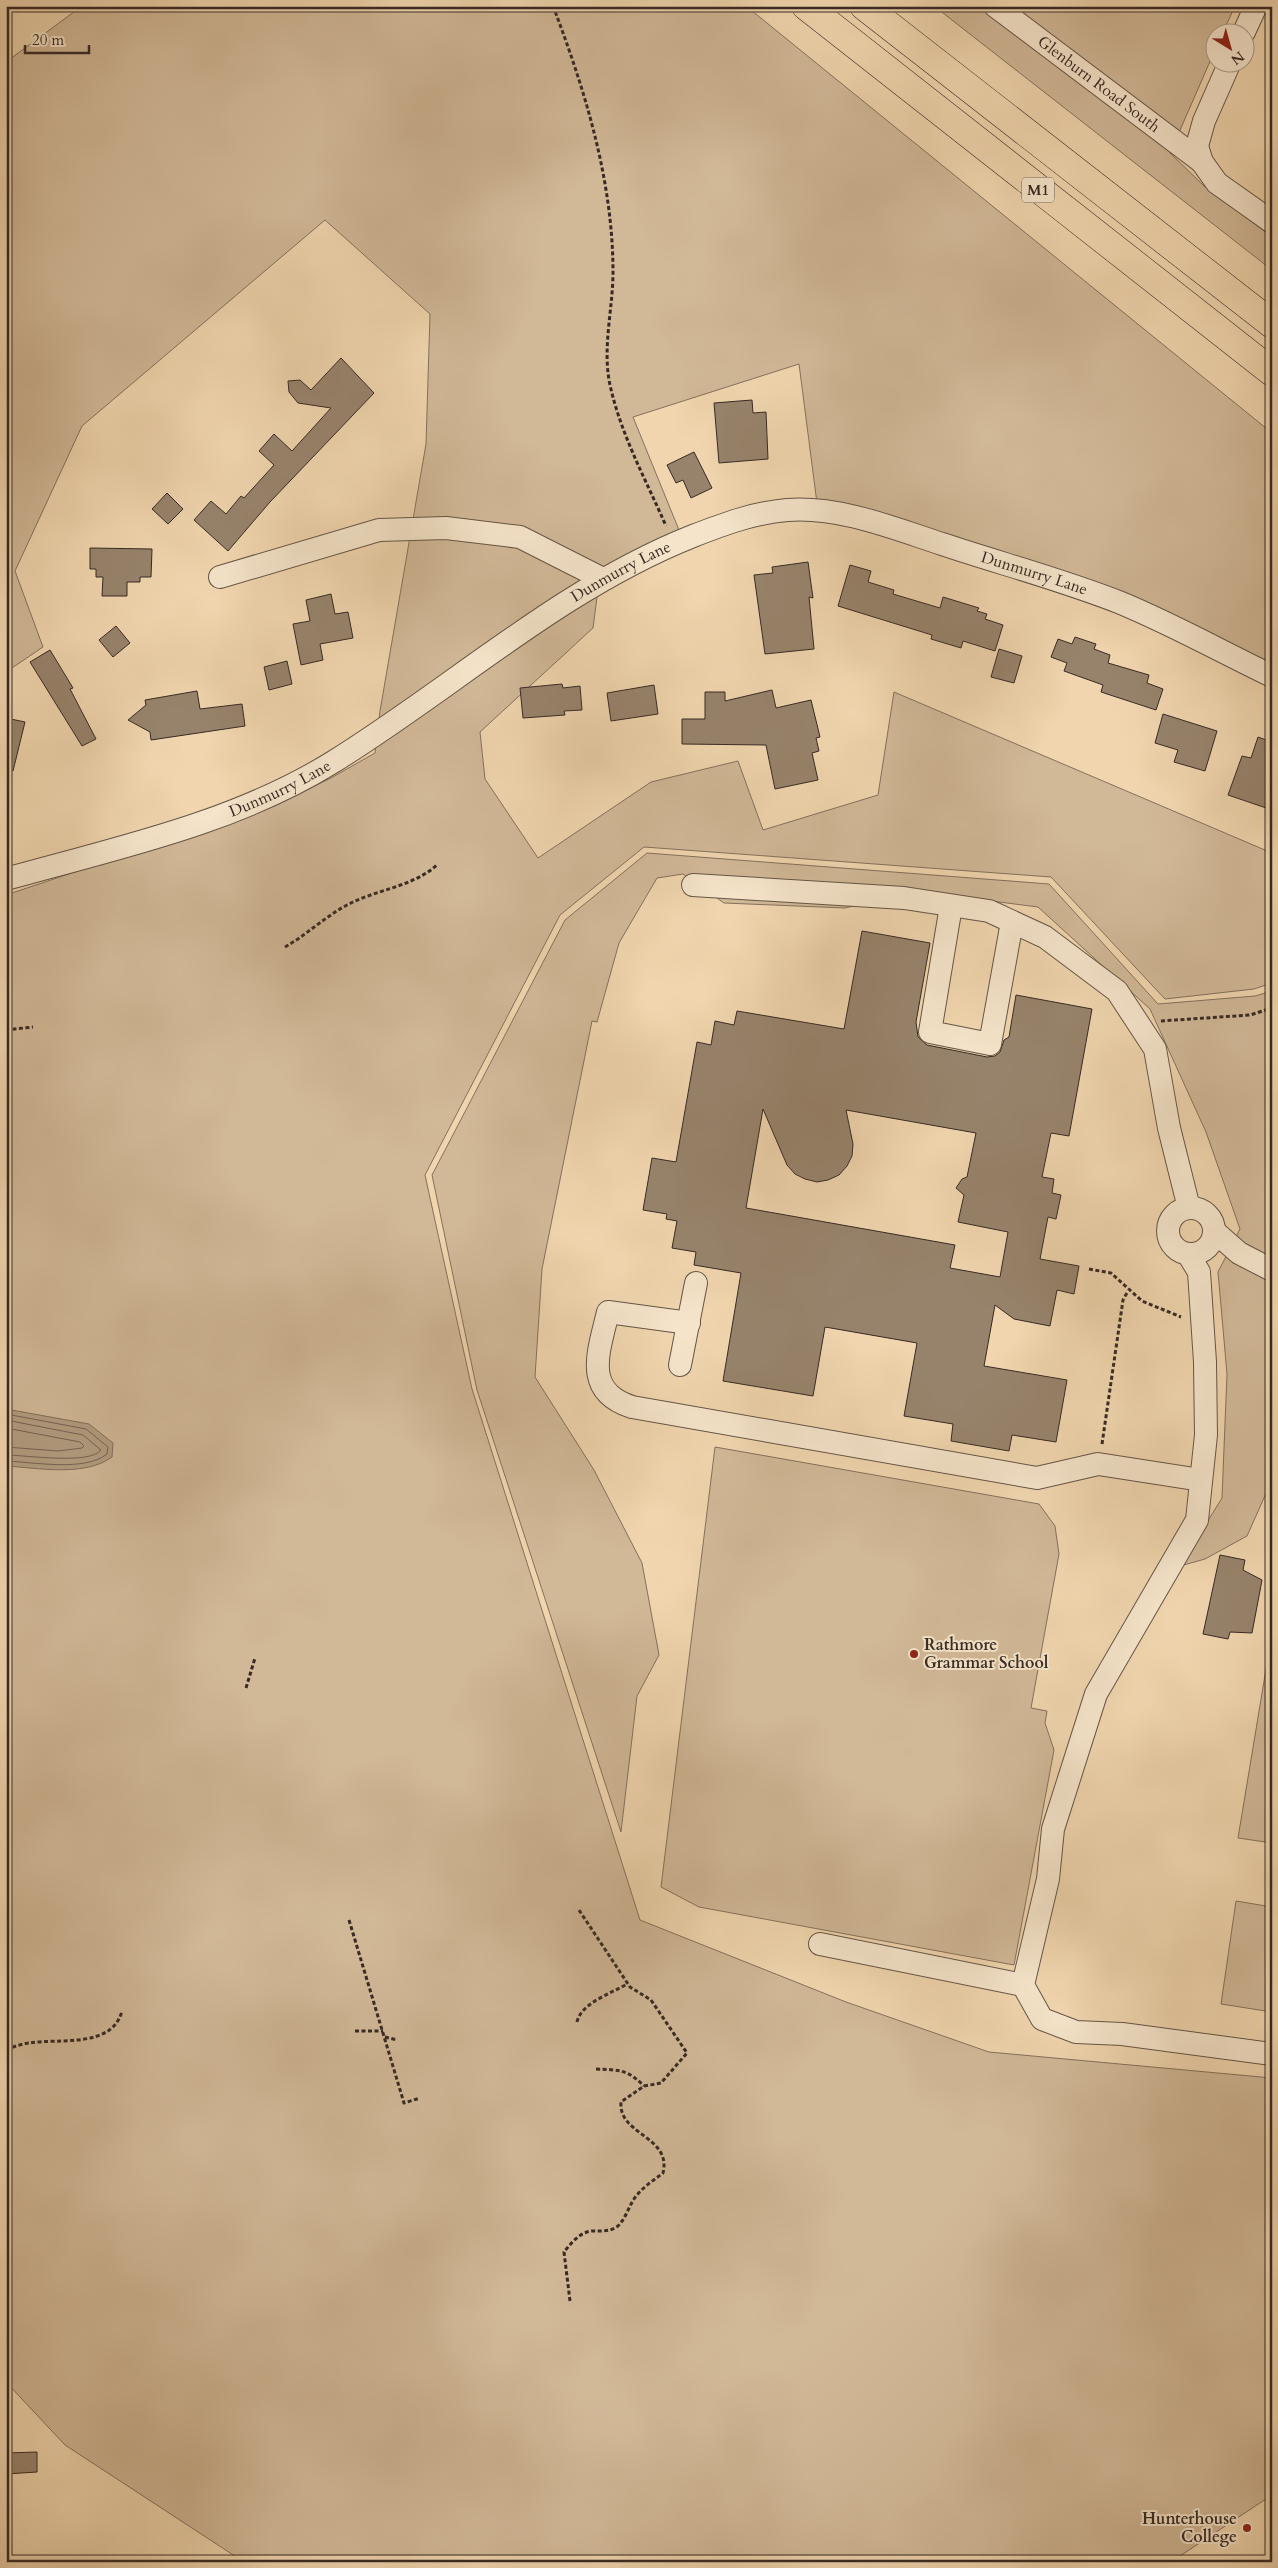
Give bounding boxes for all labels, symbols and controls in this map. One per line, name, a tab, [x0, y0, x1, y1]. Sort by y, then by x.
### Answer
scale bar	[25, 22, 89, 54]
north arrow	[1206, 22, 1256, 72]
text: 20 m	[32, 30, 64, 50]
street label: Glenburn Road South	[1033, 31, 1165, 138]
text: N	[1227, 47, 1248, 69]
road number: M1	[1022, 178, 1054, 202]
street label: Dunmurry Lane	[567, 536, 674, 608]
street label: Dunmurry Lane	[978, 546, 1090, 601]
street label: Dunmurry Lane	[226, 755, 335, 823]
place label: Rathmore Grammar School	[924, 1634, 1049, 1674]
marker: Rathmore Grammar School	[908, 1648, 920, 1660]
place label: Hunterhouse College	[1142, 2508, 1237, 2548]
marker: Hunterhouse College	[1241, 2522, 1253, 2534]

